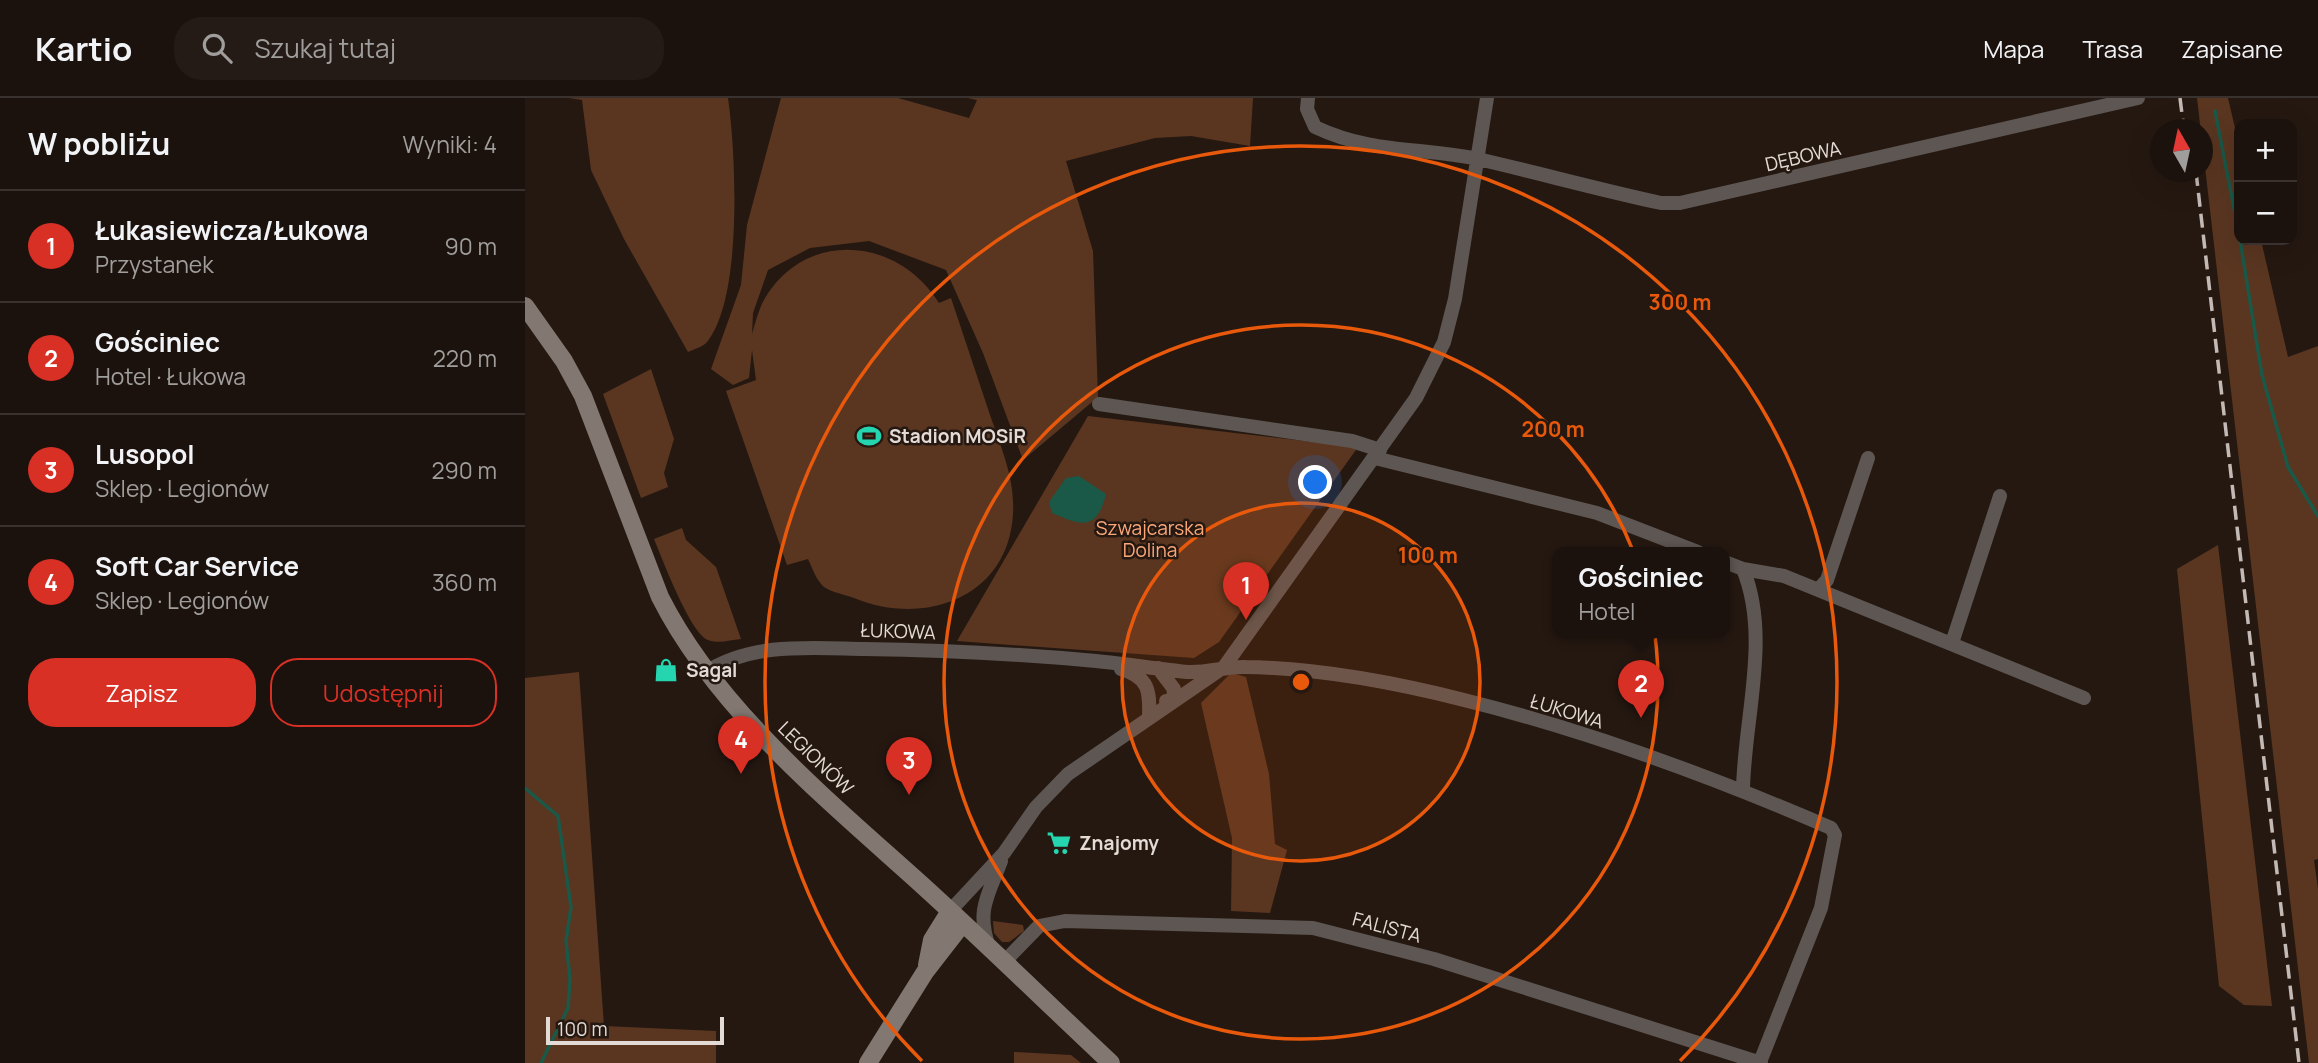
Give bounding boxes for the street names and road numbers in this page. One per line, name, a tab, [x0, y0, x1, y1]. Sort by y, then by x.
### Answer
street label: DĘBOWA	[1763, 135, 1843, 177]
street label: ŁUKOWA	[860, 617, 936, 645]
street label: ŁUKOWA	[1527, 688, 1607, 734]
street label: LEGIONÓW	[773, 715, 860, 801]
street label: FALISTA	[1350, 905, 1424, 949]

